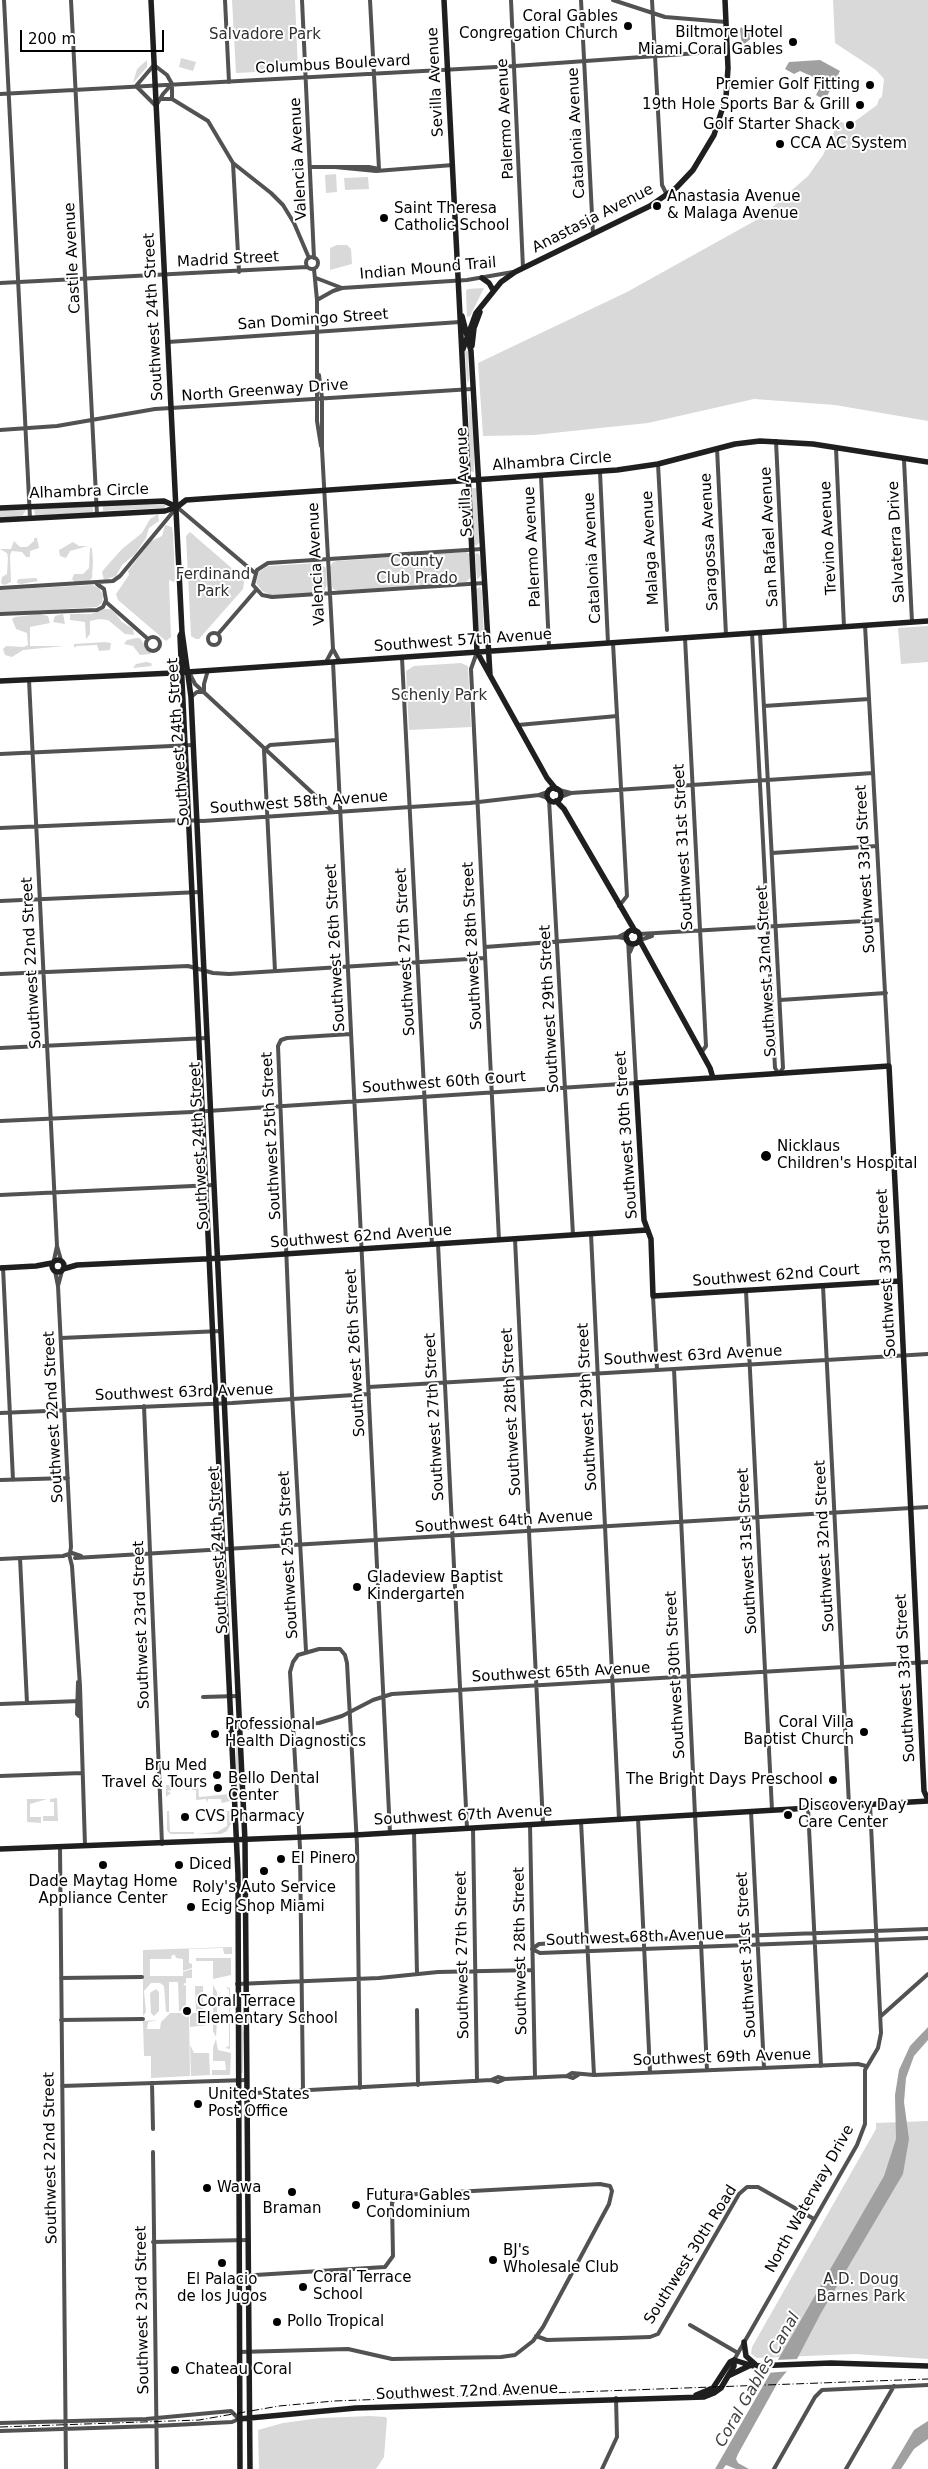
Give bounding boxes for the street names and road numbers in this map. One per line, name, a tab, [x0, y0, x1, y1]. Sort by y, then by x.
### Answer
street label: Sevilla Avenue	[424, 27, 448, 137]
street label: Columbus Boulevard	[255, 52, 411, 78]
street label: Palermo Avenue	[494, 58, 518, 180]
street label: Catalonia Avenue	[565, 67, 589, 199]
street label: Valencia Avenue	[287, 97, 311, 221]
street label: Anastasia Avenue	[529, 181, 657, 257]
street label: Castile Avenue	[61, 202, 85, 314]
street label: Southwest 24th Street	[141, 232, 167, 402]
street label: Madrid Street	[177, 248, 279, 272]
street label: Indian Mound Trail	[359, 254, 497, 284]
street label: San Domingo Street	[237, 306, 389, 334]
street label: North Greenway Drive	[181, 376, 349, 406]
street label: Sevilla Avenue	[453, 427, 477, 537]
street label: Alhambra Circle	[492, 449, 612, 475]
street label: San Rafael Avenue	[757, 466, 783, 608]
street label: Saragossa Avenue	[697, 473, 723, 611]
street label: Trevino Avenue	[817, 480, 841, 596]
street label: Alhambra Circle	[29, 481, 149, 503]
street label: Salvaterra Drive	[885, 481, 909, 603]
street label: Palermo Avenue	[521, 486, 545, 608]
street label: Malaga Avenue	[639, 490, 663, 606]
street label: Catalonia Avenue	[581, 492, 605, 624]
street label: Valencia Avenue	[305, 502, 329, 626]
street label: Southwest 57th Avenue	[373, 626, 553, 656]
street label: Southwest 24th Street	[164, 657, 194, 827]
street label: Southwest 31st Street	[671, 763, 697, 931]
street label: Southwest 33rd Street	[853, 784, 879, 954]
street label: Southwest 58th Avenue	[209, 788, 389, 818]
street label: Southwest 28th Street	[460, 861, 486, 1031]
street label: Southwest 26th Street	[323, 863, 349, 1033]
street label: Southwest 27th Street	[393, 867, 419, 1037]
street label: Southwest 22nd Street	[19, 877, 45, 1049]
street label: Southwest 32nd Street	[754, 885, 780, 1057]
street label: Southwest 29th Street	[537, 924, 563, 1094]
street label: Southwest 30th Street	[612, 1050, 642, 1220]
street label: Southwest 25th Street	[259, 1051, 285, 1221]
street label: Southwest 24th Street	[187, 1061, 213, 1231]
street label: Southwest 60th Court	[362, 1068, 526, 1098]
street label: Southwest 33rd Street	[874, 1188, 900, 1358]
street label: Southwest 62nd Avenue	[270, 1222, 452, 1252]
street label: Southwest 62nd Court	[692, 1261, 860, 1291]
street label: Southwest 26th Street	[343, 1268, 369, 1438]
street label: Southwest 29th Street	[575, 1322, 601, 1492]
street label: Southwest 28th Street	[499, 1327, 525, 1497]
street label: Southwest 22nd Street	[41, 1331, 67, 1503]
street label: Southwest 27th Street	[422, 1332, 448, 1502]
street label: Southwest 63rd Avenue	[603, 1342, 783, 1370]
street label: Southwest 63rd Avenue	[94, 1381, 274, 1405]
street label: Southwest 32nd Street	[812, 1460, 838, 1632]
street label: Southwest 24th Street	[206, 1465, 232, 1635]
street label: Southwest 31st Street	[735, 1467, 761, 1635]
street label: Southwest 25th Street	[276, 1470, 302, 1640]
street label: Southwest 64th Avenue	[414, 1507, 594, 1537]
street label: Southwest 23rd Street	[130, 1541, 154, 1709]
street label: Southwest 30th Street	[663, 1590, 689, 1760]
street label: Southwest 33rd Street	[893, 1593, 919, 1763]
street label: Southwest 65th Avenue	[471, 1659, 651, 1687]
street label: Southwest 67th Avenue	[373, 1802, 553, 1830]
street label: Southwest 28th Street	[511, 1867, 531, 2035]
street label: Southwest 27th Street	[453, 1871, 473, 2039]
street label: Southwest 31st Street	[734, 1871, 760, 2039]
street label: Southwest 68th Avenue	[545, 1926, 725, 1950]
street label: Southwest 69th Avenue	[632, 2046, 812, 2070]
street label: Southwest 22nd Street	[41, 2072, 61, 2244]
street label: North Waterway Drive	[762, 2122, 858, 2276]
street label: Southwest 30th Road	[641, 2182, 741, 2328]
street label: Southwest 23rd Street	[133, 2226, 153, 2394]
street label: Southwest 72nd Avenue	[376, 2380, 558, 2404]

